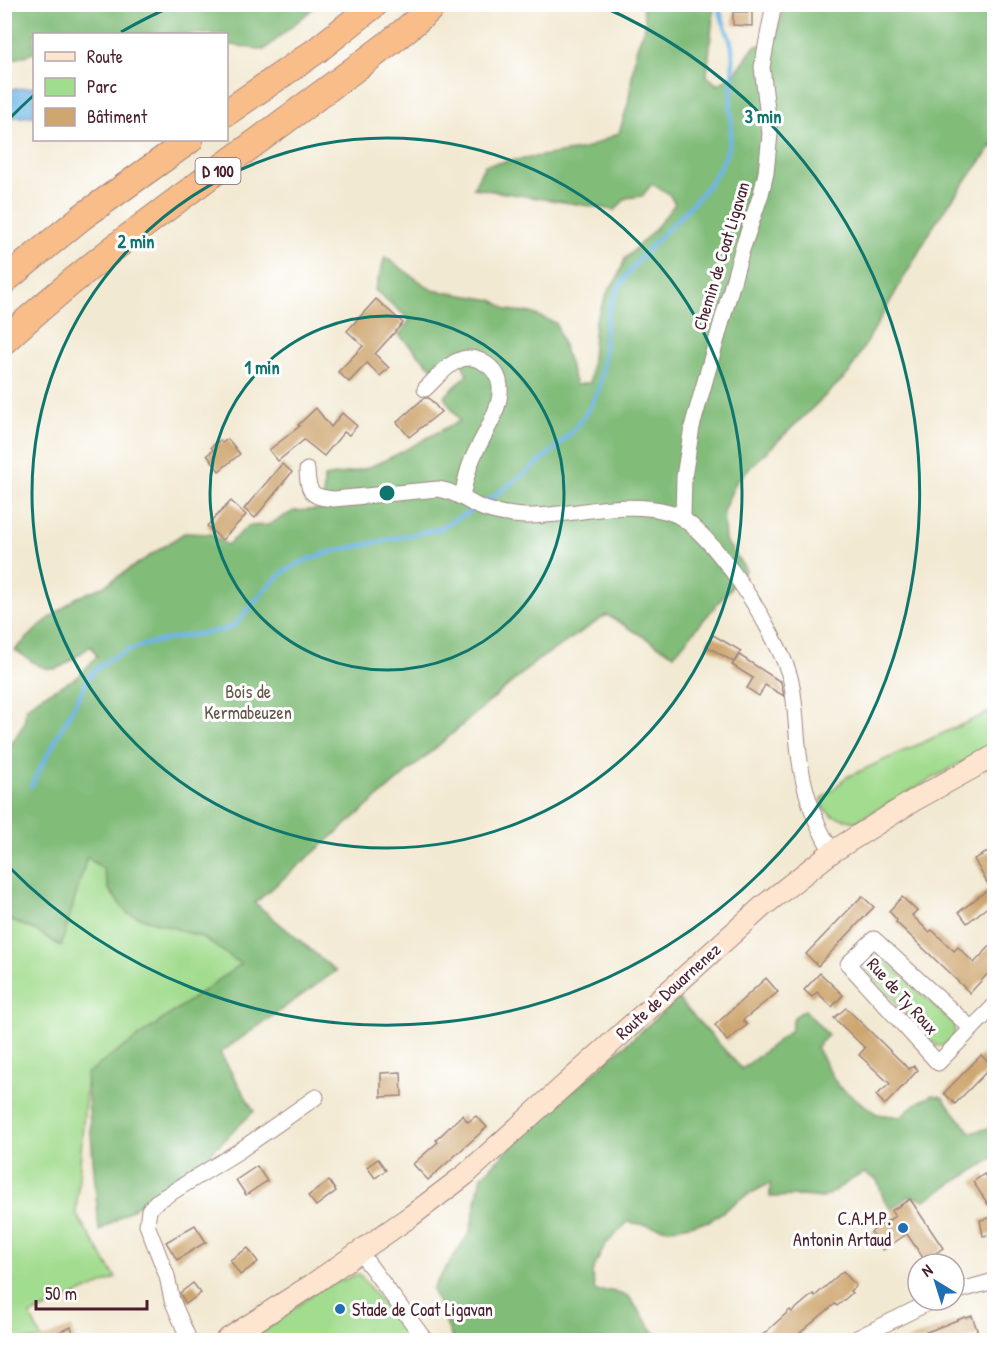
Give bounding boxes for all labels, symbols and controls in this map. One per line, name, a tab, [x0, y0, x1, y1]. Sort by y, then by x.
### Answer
legend	[33, 33, 228, 141]
text: Route	[87, 44, 123, 69]
text: Parc	[87, 74, 117, 99]
text: Bâtiment	[87, 104, 148, 129]
text: 3 min	[745, 104, 781, 129]
road number: D 100	[196, 158, 240, 184]
street label: Chemin de Coat Ligavan	[687, 179, 755, 333]
text: 2 min	[118, 229, 154, 254]
text: 1 min	[244, 355, 280, 380]
centre of rings	[377, 483, 397, 503]
park label: Bois de Kermabeuzen	[204, 679, 292, 725]
street label: Route de Douarnenez	[610, 937, 726, 1045]
street label: Rue de Ty Roux	[862, 952, 944, 1040]
place label: C.A.M.P. Antonin Artaud	[793, 1206, 891, 1252]
marker: C.A.M.P. Antonin Artaud	[896, 1221, 910, 1235]
north arrow	[906, 1252, 966, 1312]
text: N	[917, 1259, 937, 1281]
scale bar	[36, 1273, 147, 1311]
text: 50 m	[45, 1281, 77, 1306]
place label: Stade de Coat Ligavan	[352, 1297, 493, 1322]
marker: Stade de Coat Ligavan	[333, 1302, 347, 1316]

